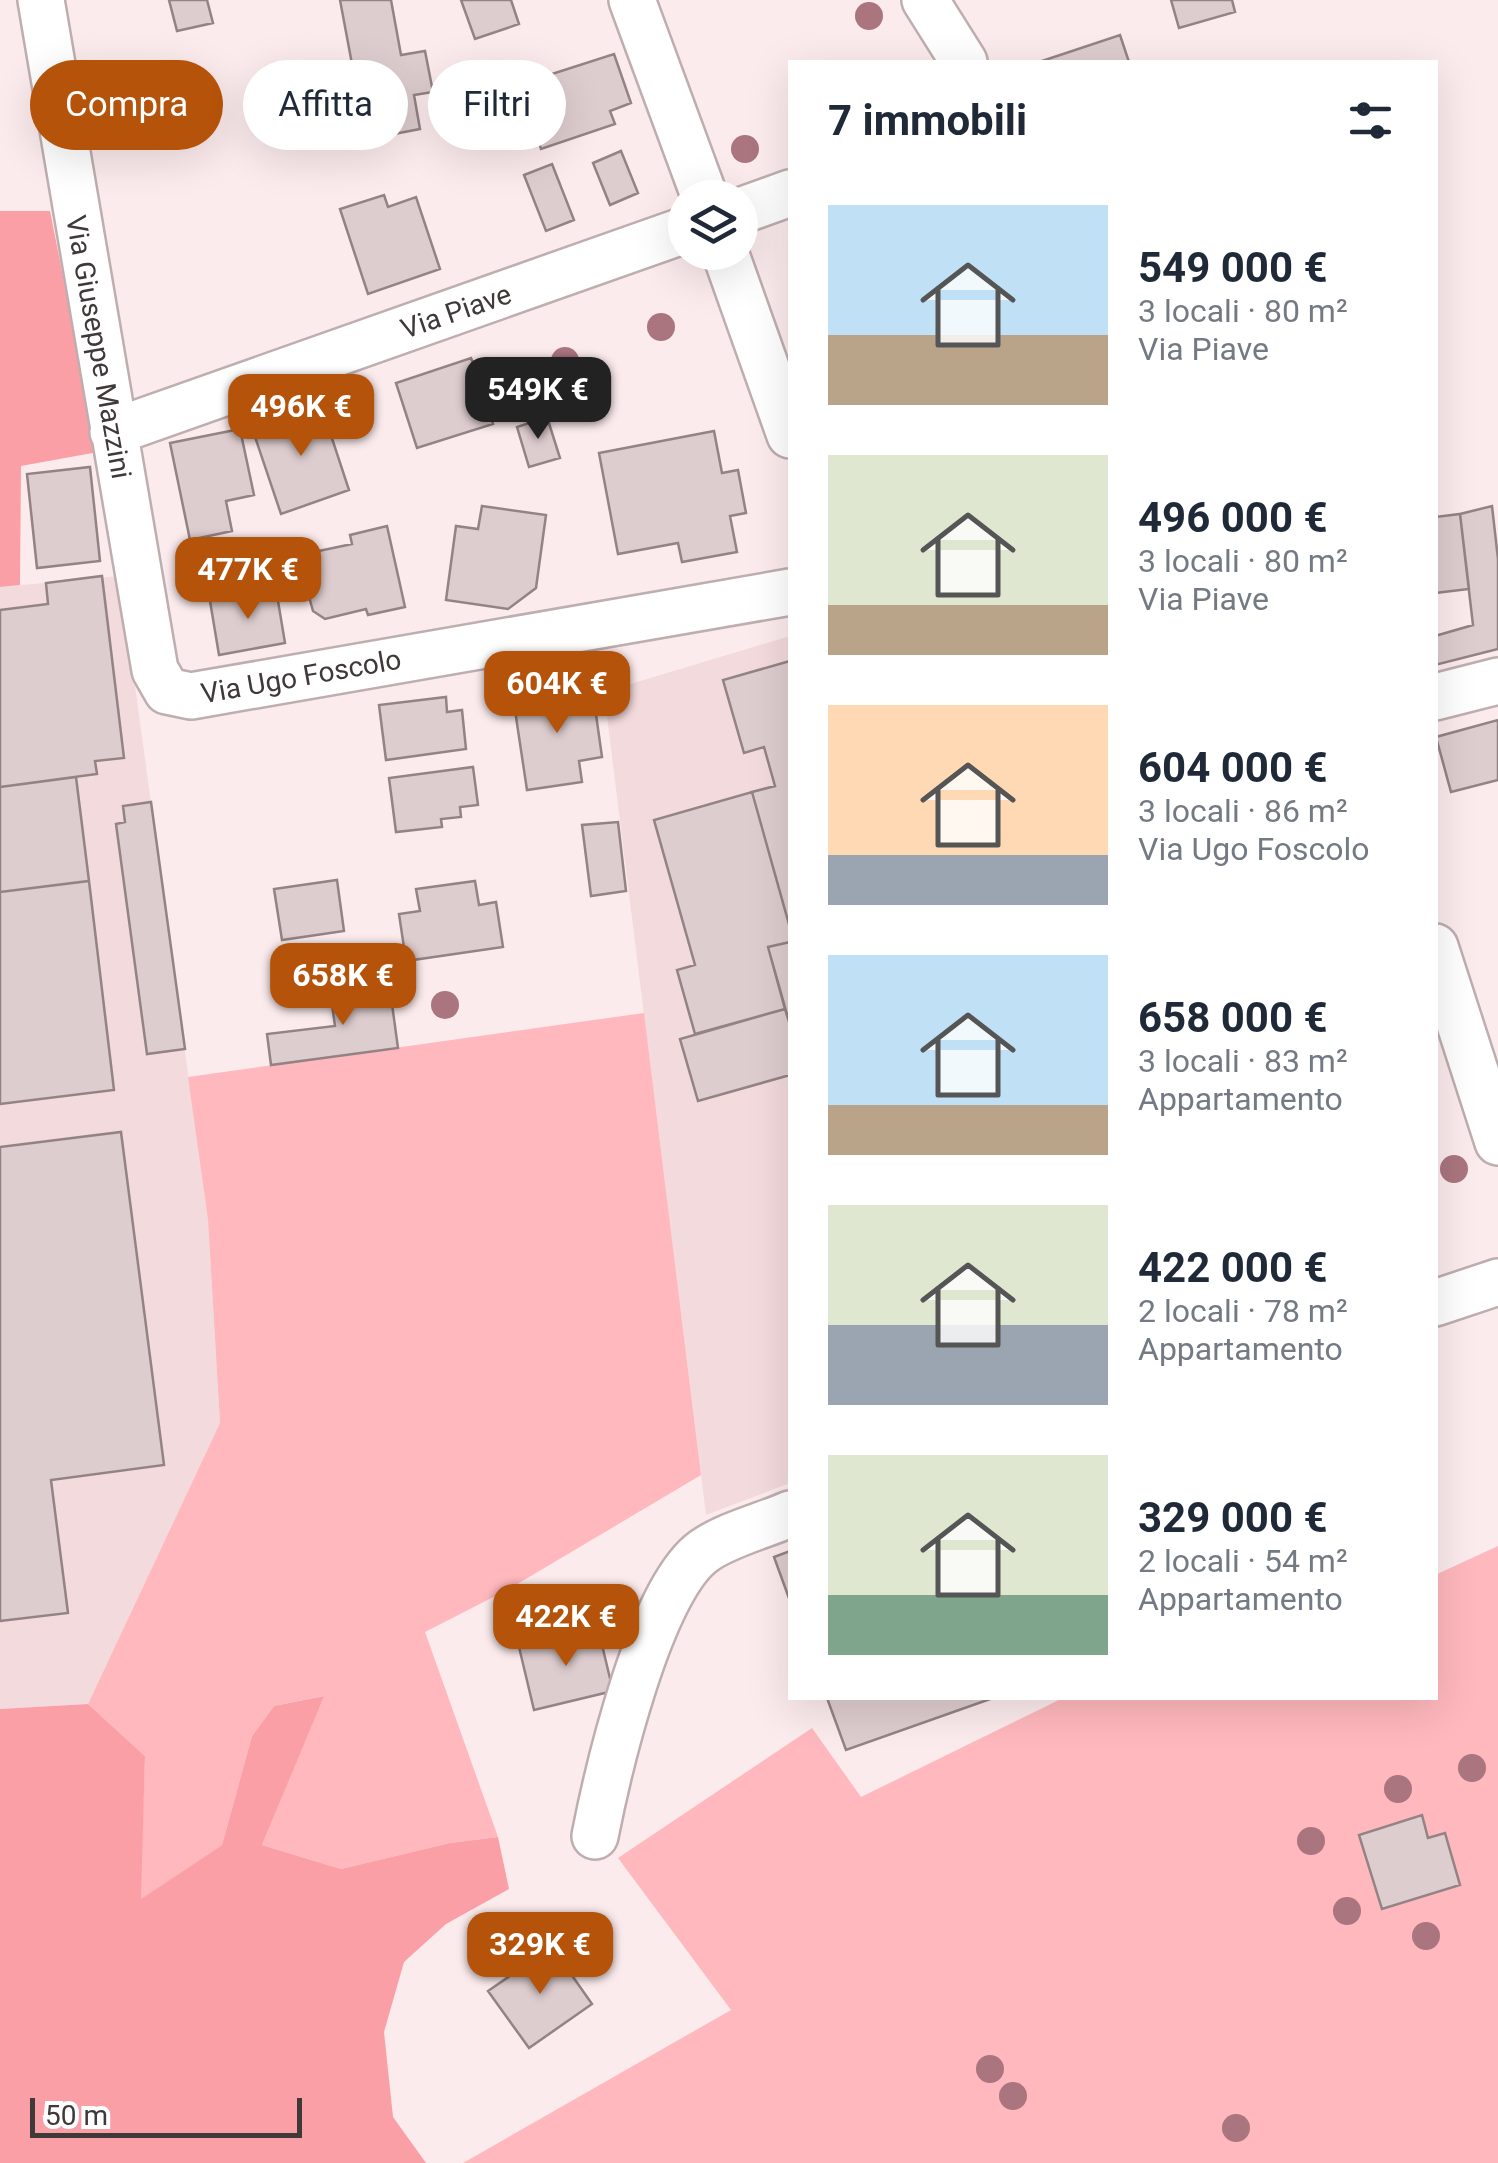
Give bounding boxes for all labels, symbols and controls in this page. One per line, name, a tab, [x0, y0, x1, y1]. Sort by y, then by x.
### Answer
chip: Compra	[30, 60, 223, 150]
chip: Affitta	[243, 60, 408, 150]
chip: Filtri	[428, 60, 566, 150]
icon: filters	[1343, 93, 1398, 148]
text: 7 immobili	[828, 96, 1027, 145]
map controls	[668, 180, 758, 270]
button: layers	[668, 180, 758, 270]
street label: Via Giuseppe Mazzini	[59, 213, 138, 482]
text: 549 000 €	[1138, 243, 1328, 292]
icon: home	[908, 245, 1028, 365]
street label: Via Piave	[397, 277, 516, 346]
text: 3 locali · 80 m²	[1138, 292, 1348, 330]
text: Via Piave	[1138, 330, 1269, 368]
pin: 549K €	[457, 357, 619, 442]
text: 549K €	[487, 370, 589, 408]
pin: 496K €	[220, 374, 382, 459]
text: 496K €	[250, 387, 352, 425]
text: 496 000 €	[1138, 493, 1328, 542]
icon: home	[908, 495, 1028, 615]
pin: 477K €	[167, 537, 329, 622]
text: 3 locali · 80 m²	[1138, 542, 1348, 580]
text: 477K €	[197, 550, 299, 588]
text: Via Piave	[1138, 580, 1269, 618]
street label: Via Ugo Foscolo	[198, 643, 404, 710]
pin: 604K €	[476, 651, 638, 736]
text: 604K €	[506, 664, 608, 702]
text: 604 000 €	[1138, 743, 1328, 792]
icon: home	[908, 745, 1028, 865]
text: 3 locali · 86 m²	[1138, 792, 1348, 830]
text: Via Ugo Foscolo	[1138, 830, 1370, 868]
pin: 658K €	[262, 943, 424, 1028]
text: 658K €	[292, 956, 394, 994]
text: 658 000 €	[1138, 993, 1328, 1042]
icon: home	[908, 995, 1028, 1115]
text: 3 locali · 83 m²	[1138, 1042, 1348, 1080]
text: Appartamento	[1138, 1080, 1343, 1118]
text: 422 000 €	[1138, 1243, 1328, 1292]
icon: home	[908, 1245, 1028, 1365]
text: 2 locali · 78 m²	[1138, 1292, 1348, 1330]
text: Appartamento	[1138, 1330, 1343, 1368]
text: 329 000 €	[1138, 1493, 1328, 1542]
icon: home	[908, 1495, 1028, 1615]
text: 2 locali · 54 m²	[1138, 1542, 1348, 1580]
text: Appartamento	[1138, 1580, 1343, 1618]
pin: 422K €	[485, 1584, 647, 1669]
text: 422K €	[515, 1597, 617, 1635]
pin: 329K €	[459, 1912, 621, 1997]
text: 329K €	[489, 1925, 591, 1963]
scale bar	[30, 2093, 302, 2138]
text: 50 m	[45, 2099, 108, 2132]

